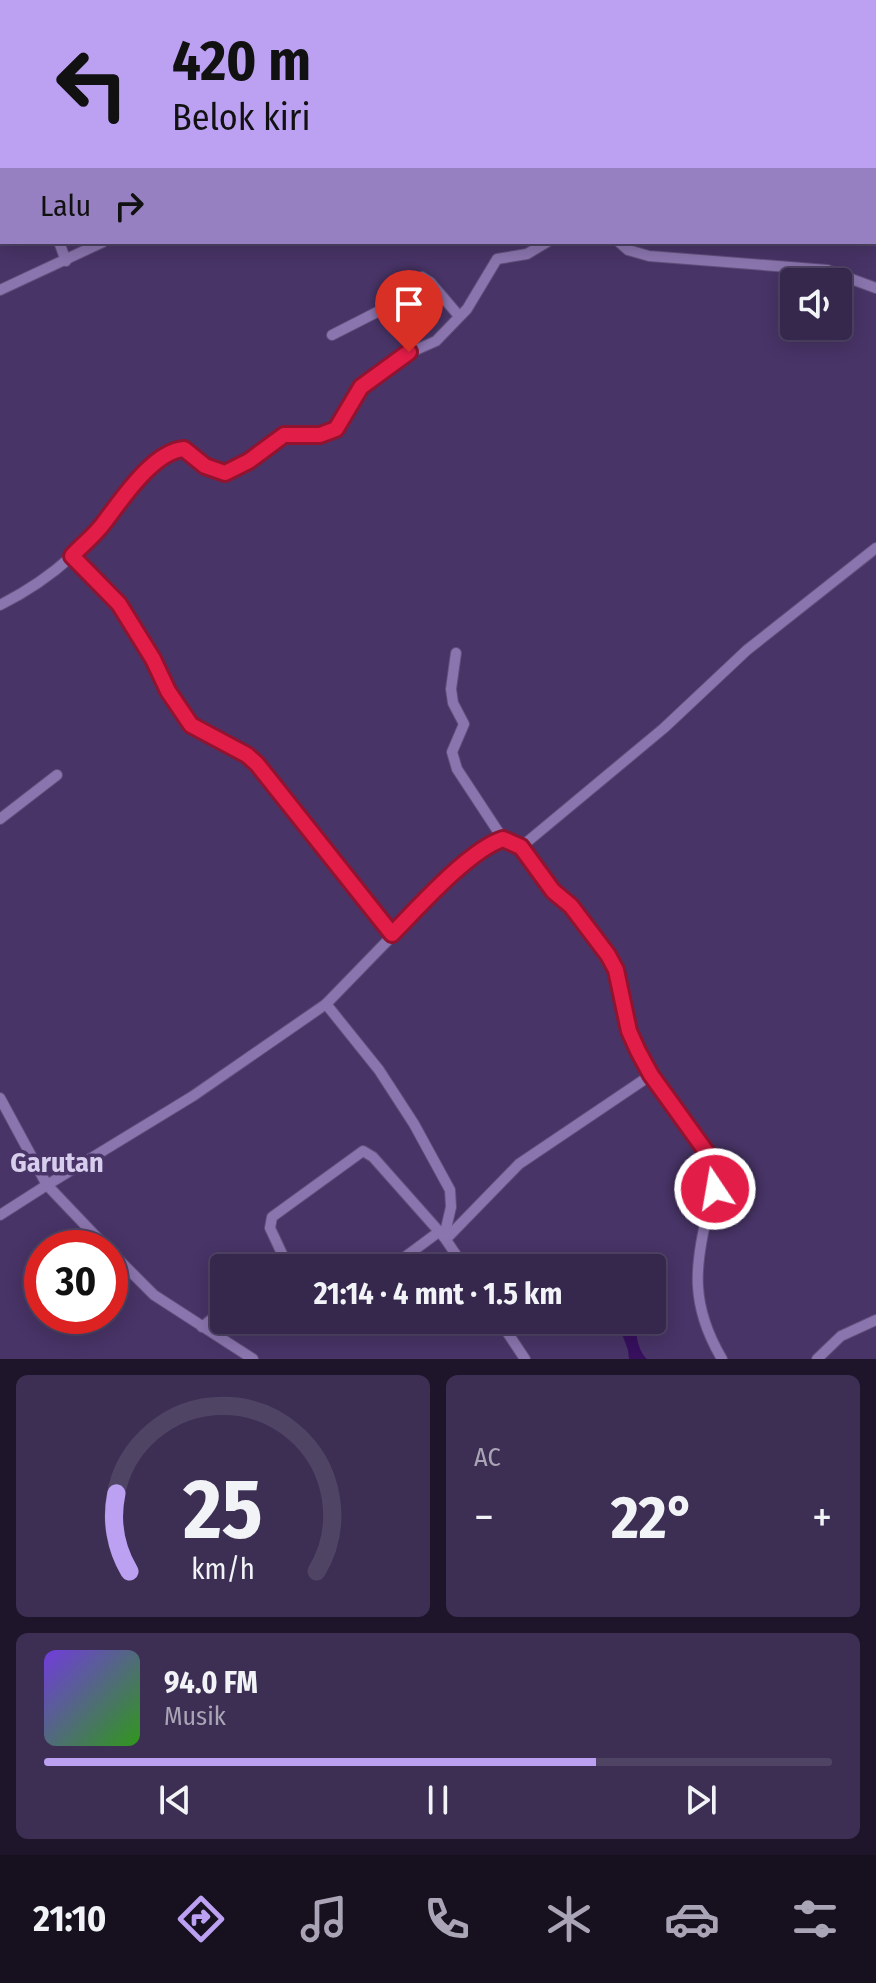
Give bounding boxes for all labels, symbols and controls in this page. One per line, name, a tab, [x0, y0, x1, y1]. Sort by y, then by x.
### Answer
text: 420 m	[172, 28, 311, 95]
icon: left	[40, 32, 144, 136]
text: Belok kiri	[172, 96, 310, 140]
icon: right	[107, 184, 151, 228]
text: Lalu	[40, 188, 91, 224]
map controls	[780, 268, 852, 340]
button: sound	[780, 268, 852, 340]
pin	[375, 270, 443, 352]
icon: arrive	[387, 282, 431, 326]
district label: Garutan	[10, 1146, 104, 1179]
position arrow	[673, 1147, 757, 1231]
speed limit sign: 30	[24, 1230, 128, 1334]
text: 21:14 · 4 mnt · 1.5 km	[314, 1276, 562, 1312]
text: AC	[474, 1442, 501, 1473]
text: 25	[182, 1460, 263, 1560]
text: 22°	[611, 1482, 695, 1554]
text: −	[474, 1491, 494, 1544]
text: +	[812, 1491, 832, 1544]
text: km/h	[191, 1552, 255, 1587]
text: 94.0 FM	[164, 1665, 258, 1701]
text: Musik	[164, 1701, 226, 1732]
icon: previous	[153, 1778, 197, 1822]
icon: pause	[416, 1778, 460, 1822]
icon: next	[679, 1778, 723, 1822]
icon: directions	[173, 1891, 229, 1947]
icon: music	[296, 1891, 352, 1947]
icon: phone	[419, 1891, 475, 1947]
icon: climate	[541, 1891, 597, 1947]
icon: car	[664, 1891, 720, 1947]
icon: filters	[787, 1891, 843, 1947]
text: 21:10	[33, 1897, 107, 1941]

